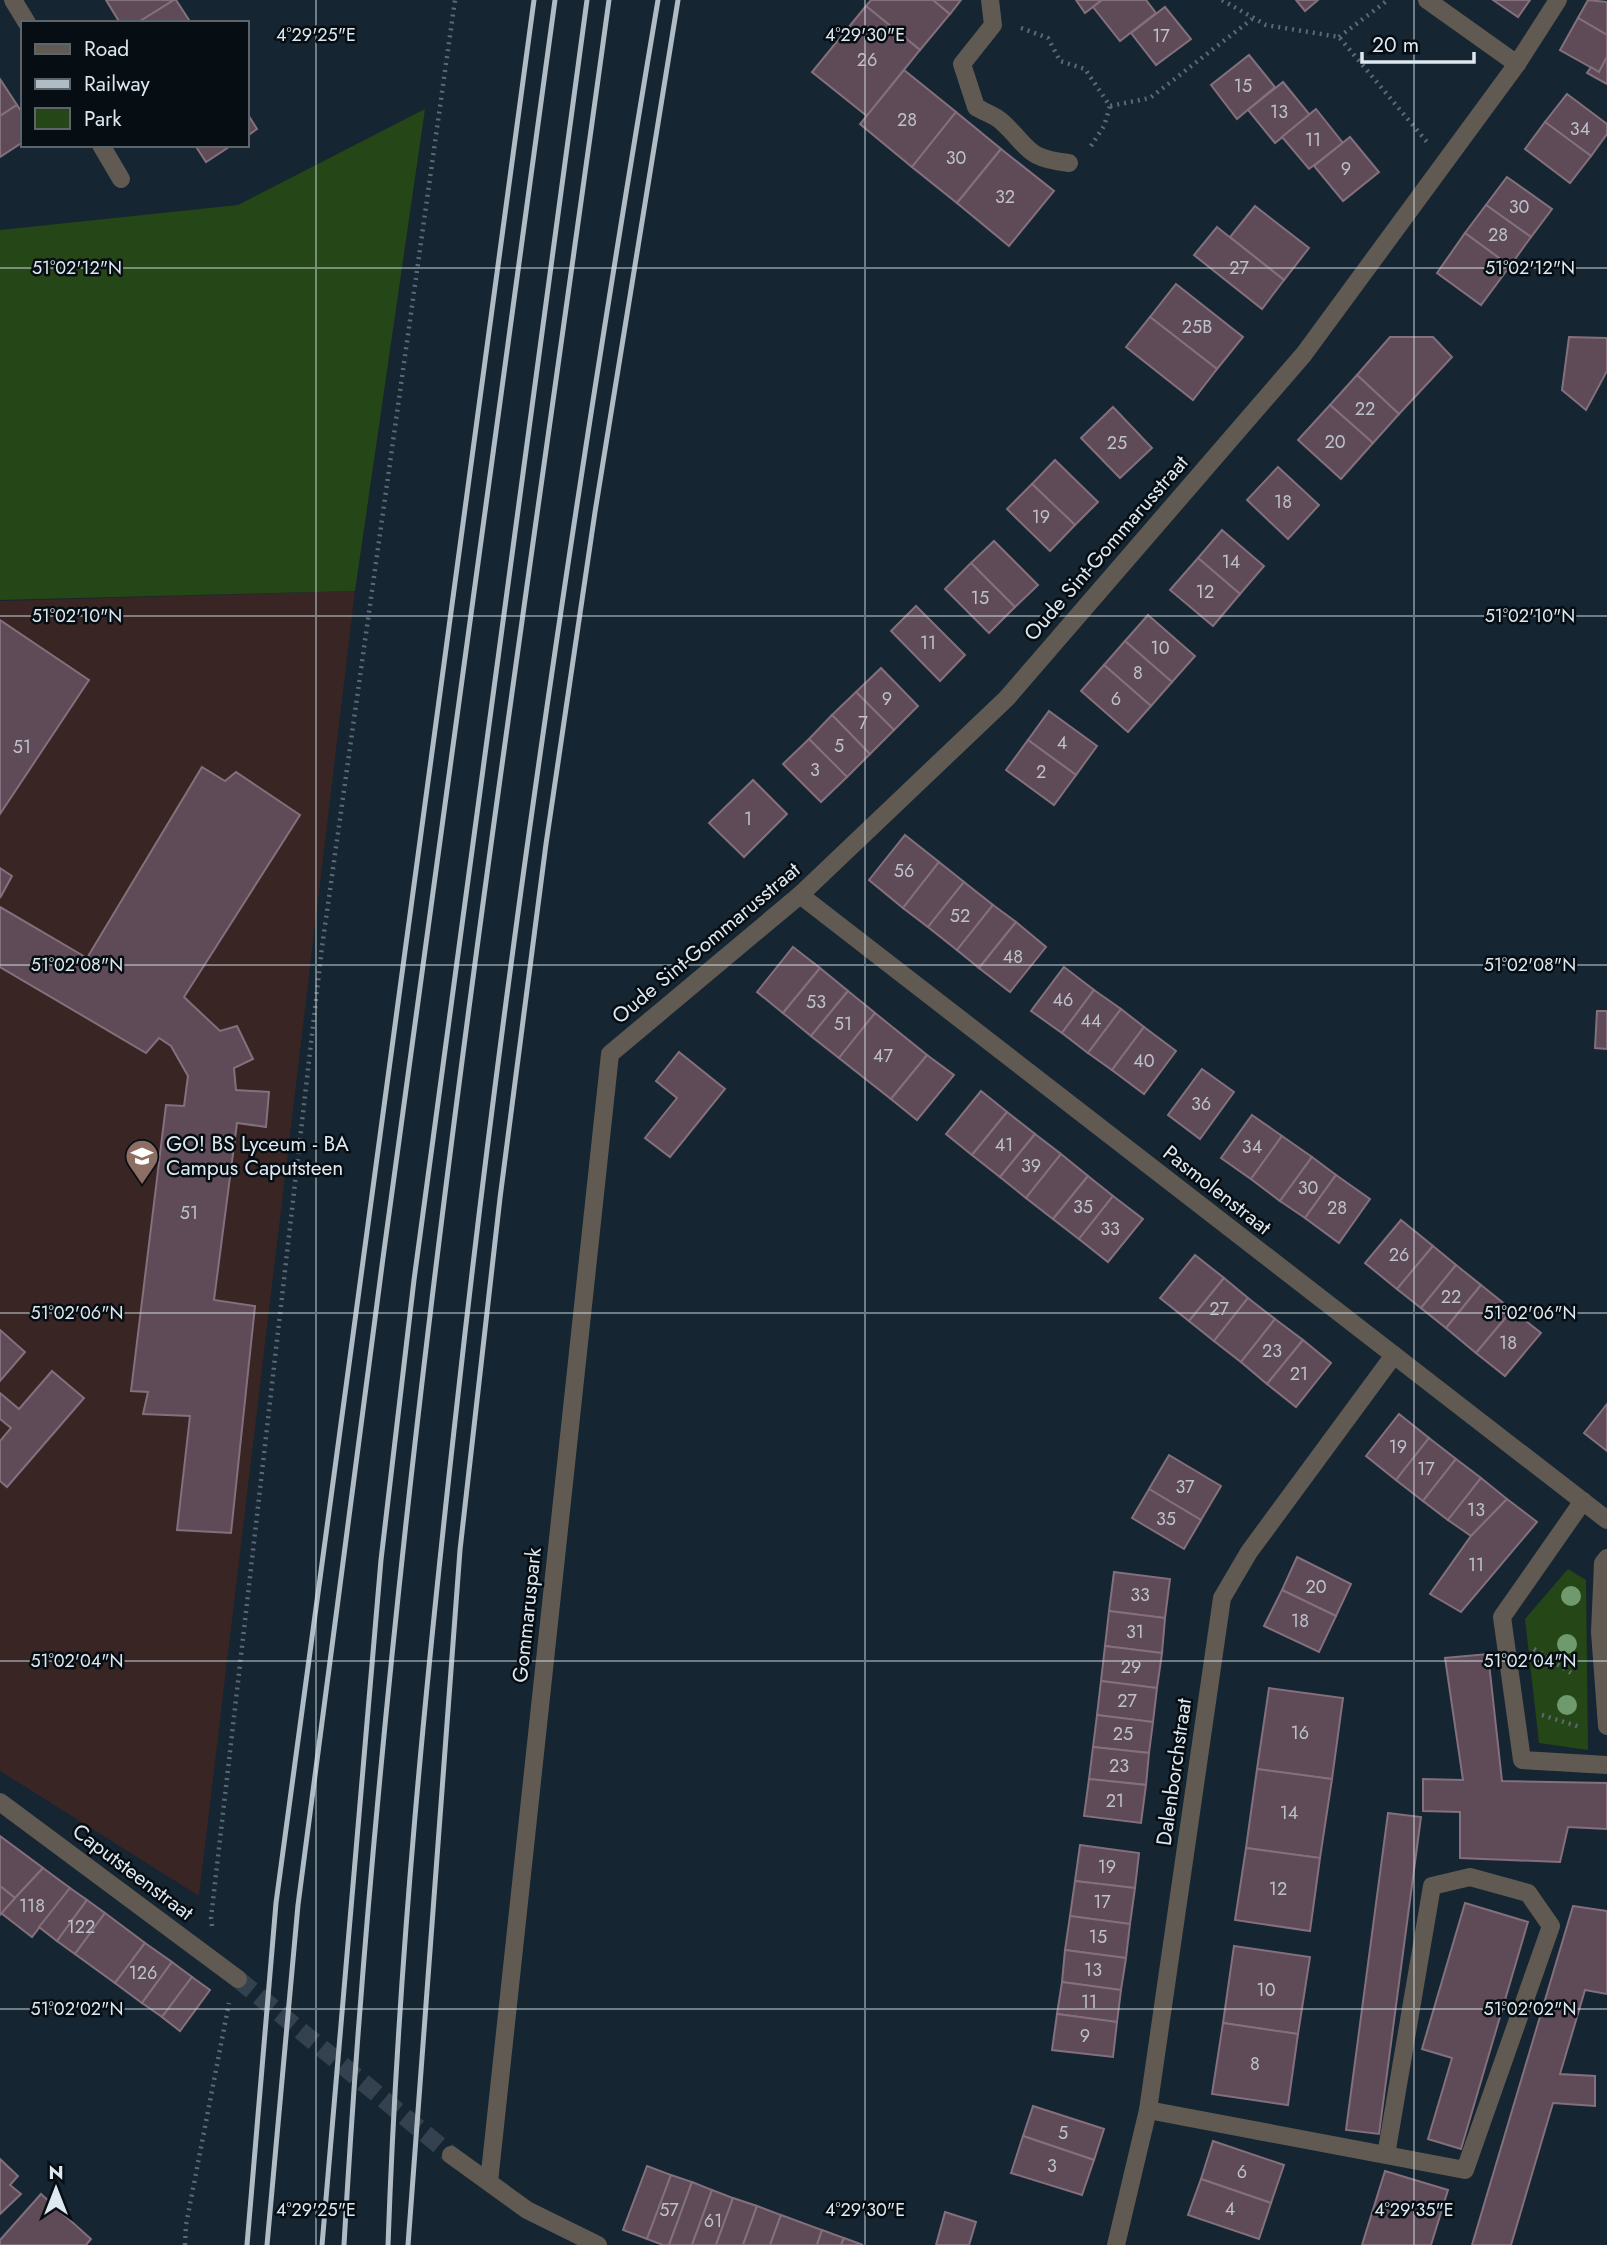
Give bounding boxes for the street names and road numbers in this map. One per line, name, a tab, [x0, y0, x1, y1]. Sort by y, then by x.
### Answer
street label: Oude Sint-Gommarusstraat	[1017, 449, 1195, 647]
street label: Oude Sint-Gommarusstraat	[605, 855, 807, 1031]
street label: Pasmolenstraat	[1157, 1138, 1277, 1242]
street label: Gommaruspark	[505, 1545, 549, 1684]
street label: Dalenborchstraat	[1149, 1696, 1199, 1848]
street label: Caputsteenstraat	[66, 1816, 200, 1928]

